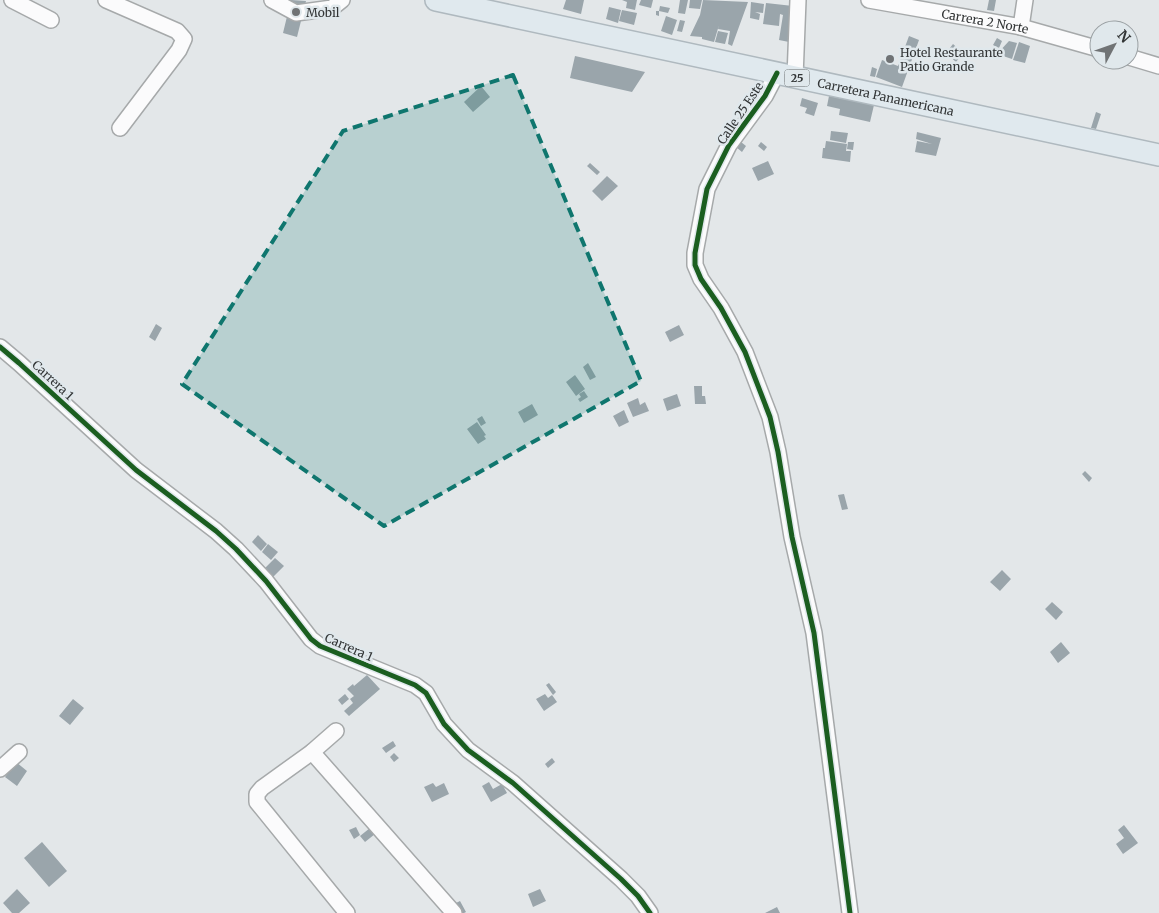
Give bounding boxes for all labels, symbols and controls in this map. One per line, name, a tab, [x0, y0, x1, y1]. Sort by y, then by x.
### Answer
place label: Mobil	[306, 5, 340, 20]
marker: Mobil	[290, 6, 302, 18]
street label: Carrera 2 Norte	[941, 6, 1030, 36]
north arrow	[1089, 20, 1139, 70]
text: N	[1113, 26, 1134, 47]
place label: Hotel Restaurante Patio Grande	[900, 45, 1003, 74]
marker: Hotel Restaurante Patio Grande	[884, 53, 896, 65]
road number: 25	[784, 70, 810, 86]
street label: Carretera Panamericana	[816, 75, 956, 118]
street label: Calle 25 Este	[714, 79, 766, 147]
street label: Carrera 1	[29, 357, 77, 403]
street label: Carrera 1	[323, 630, 376, 664]

